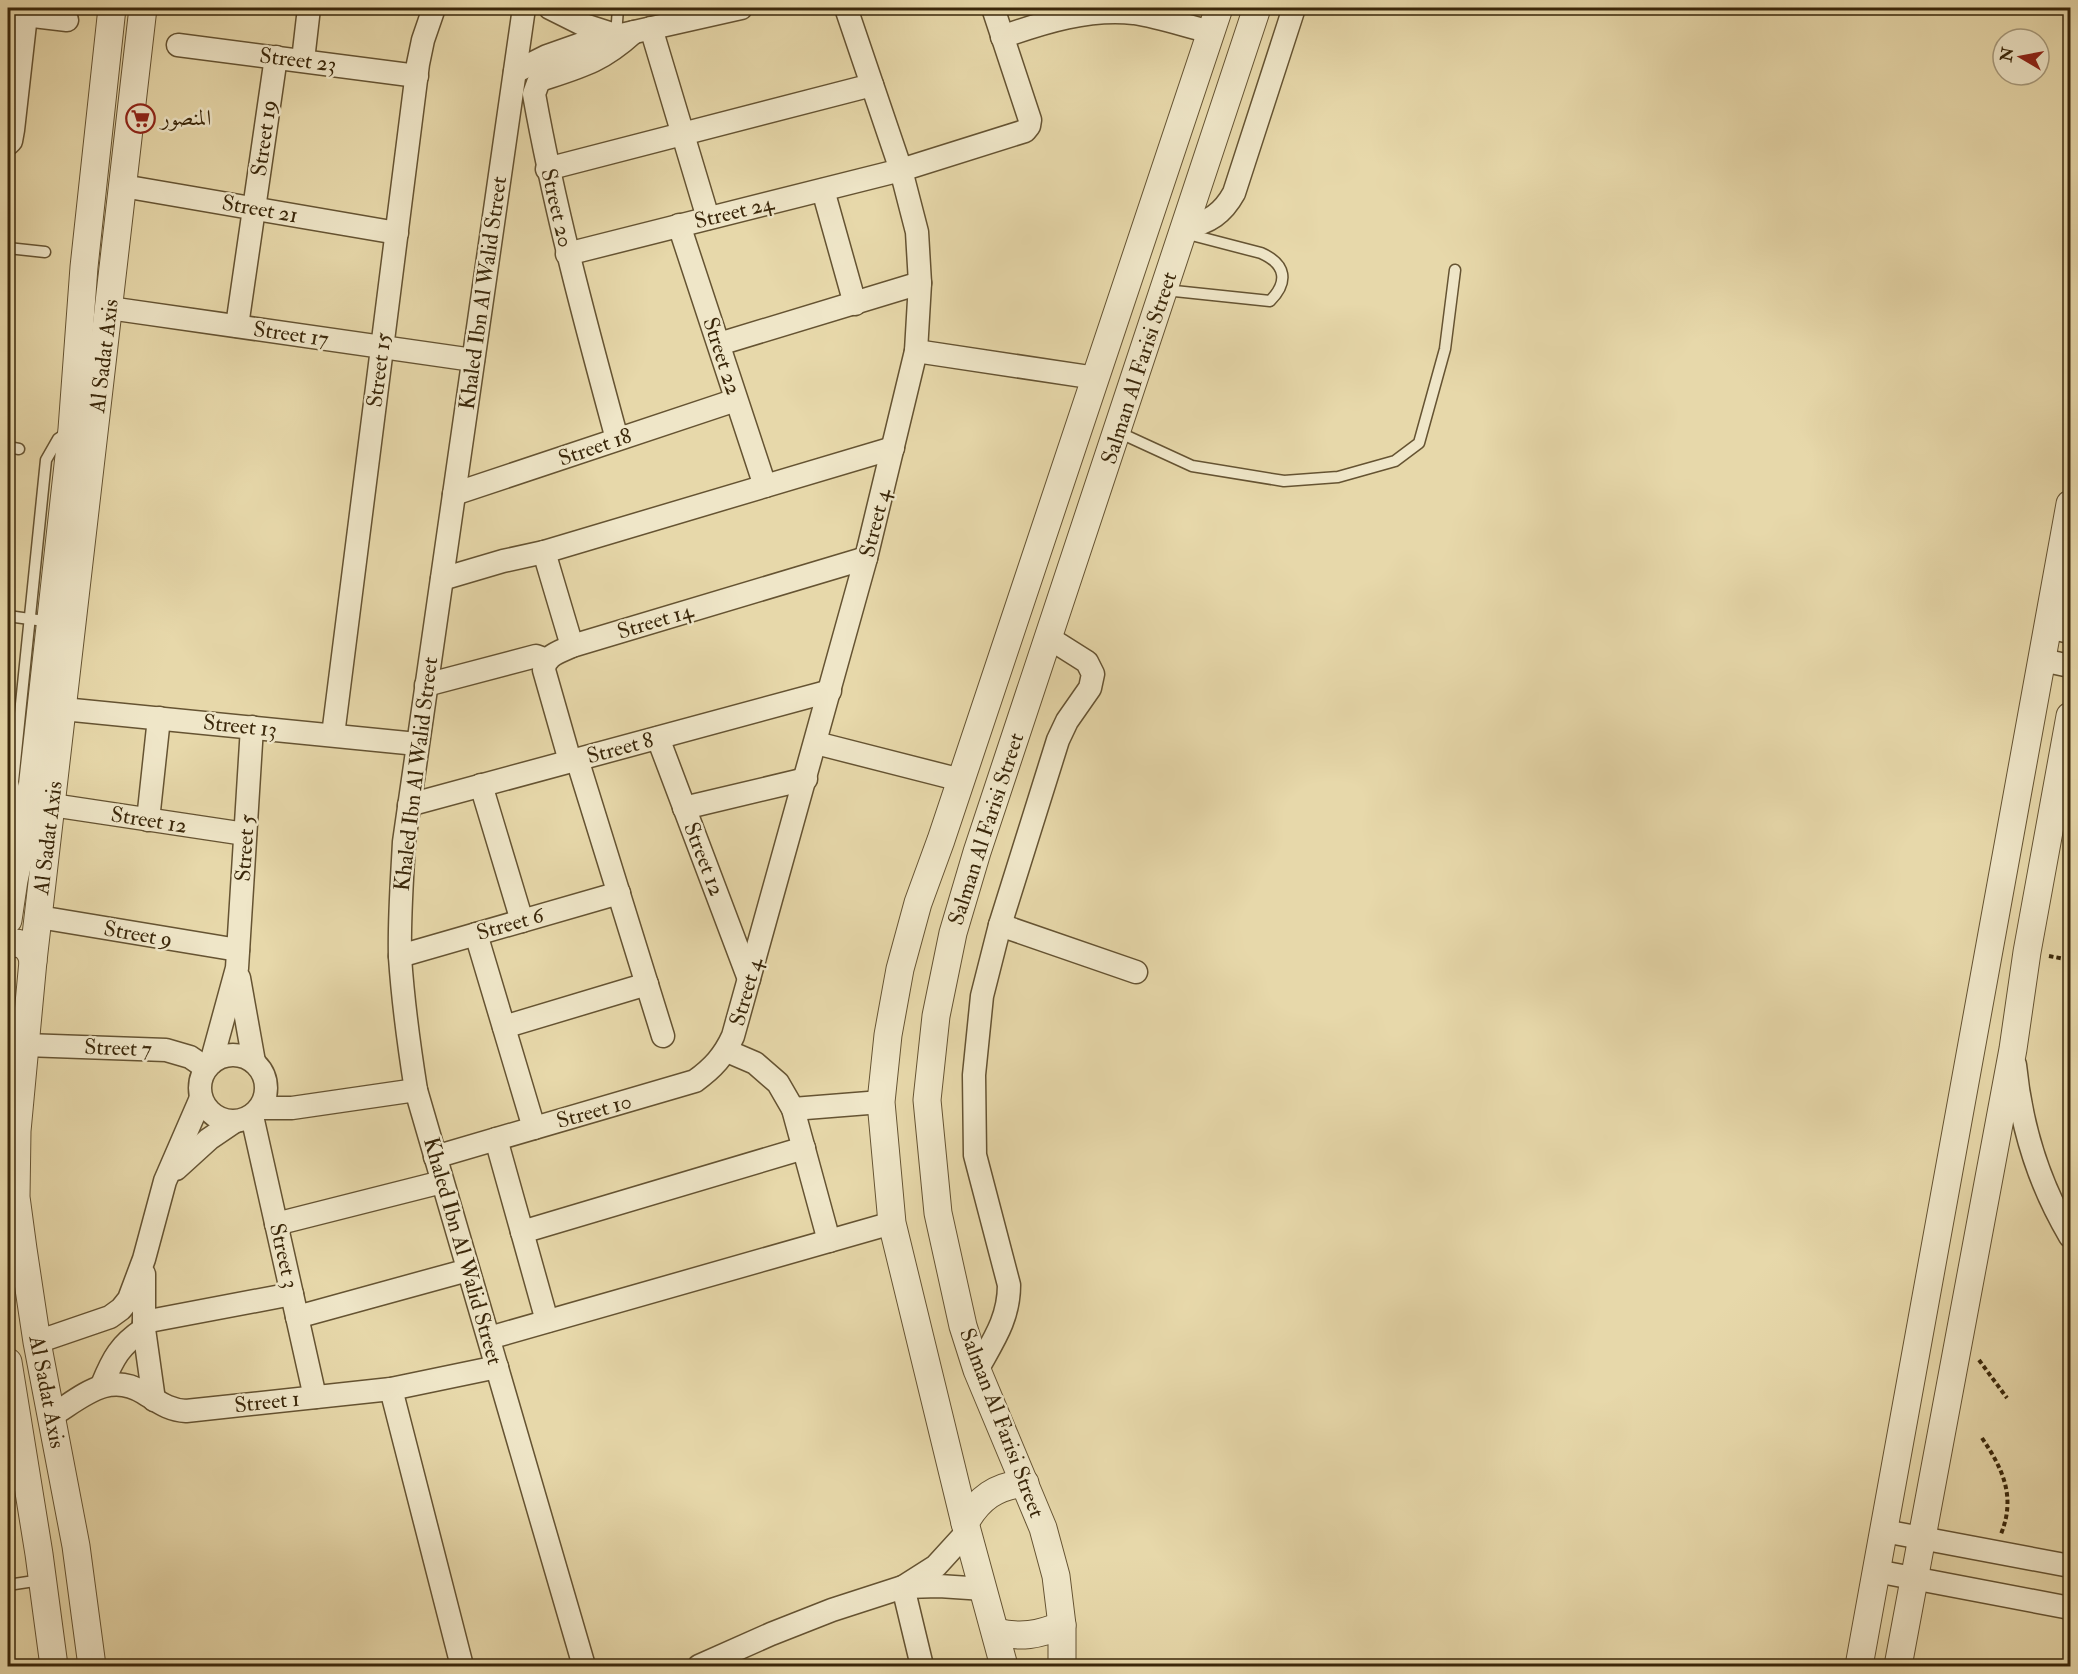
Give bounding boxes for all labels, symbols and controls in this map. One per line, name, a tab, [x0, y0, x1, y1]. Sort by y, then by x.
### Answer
north arrow	[1991, 27, 2051, 87]
street label: Street 23	[258, 41, 338, 79]
text: N	[1996, 45, 2018, 64]
street label: Street 19	[245, 98, 283, 178]
supermarket icon: المنصور	[124, 102, 156, 134]
place label: المنصور	[159, 104, 211, 132]
street label: Street 20	[534, 166, 580, 250]
street label: Khaled Ibn Al Walid Street	[453, 174, 513, 412]
street label: Street 24	[691, 188, 778, 235]
street label: Street 21	[220, 189, 300, 229]
street label: Salman Al Farisi Street	[1095, 268, 1183, 468]
street label: Al Sadat Axis	[83, 298, 125, 415]
street label: Street 22	[696, 314, 748, 398]
street label: Street 17	[252, 315, 330, 353]
street label: Street 15	[361, 331, 398, 409]
street label: Street 18	[555, 421, 635, 473]
street label: Street 4	[853, 485, 897, 560]
street label: Street 14	[614, 596, 697, 646]
street label: Khaled Ibn Al Walid Street	[388, 655, 444, 893]
street label: Street 13	[202, 708, 278, 744]
street label: Street 8	[584, 726, 656, 770]
street label: Salman Al Farisi Street	[942, 729, 1030, 929]
street label: Al Sadat Axis	[27, 780, 69, 897]
street label: Street 12	[109, 800, 189, 840]
street label: Street 5	[229, 813, 261, 883]
street label: Street 12	[677, 818, 731, 900]
street label: Street 6	[473, 901, 549, 947]
street label: Street 9	[102, 914, 174, 954]
street label: Street 4	[723, 954, 769, 1029]
street label: Street 7	[84, 1033, 152, 1063]
street label: Street 10	[553, 1087, 635, 1135]
street label: Khaled Ibn Al Walid Street	[417, 1134, 509, 1368]
street label: Street 3	[263, 1221, 305, 1291]
street label: Salman Al Farisi Street	[953, 1324, 1051, 1522]
street label: Al Sadat Axis	[22, 1332, 72, 1451]
street label: Street 1	[233, 1385, 301, 1419]

